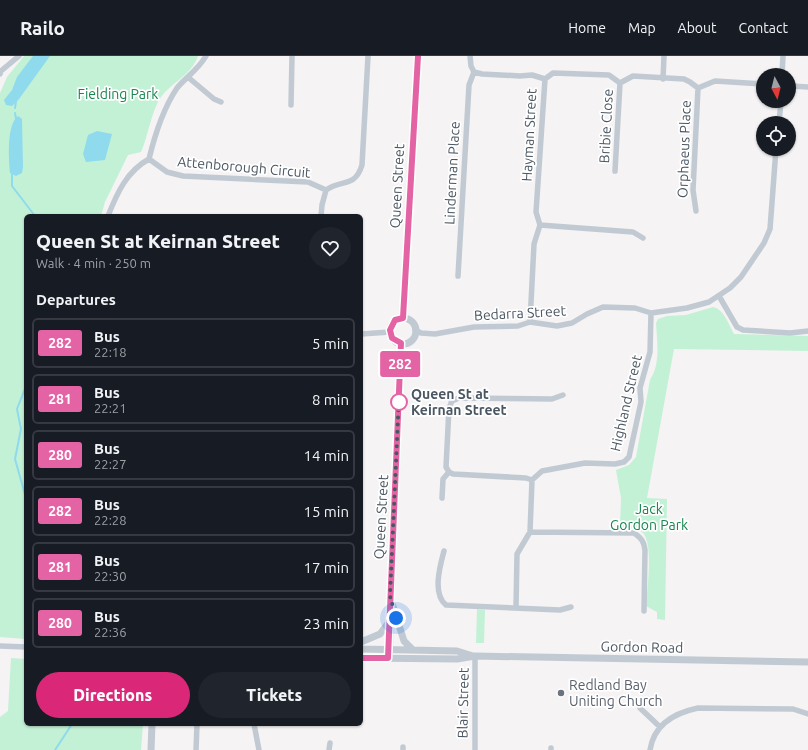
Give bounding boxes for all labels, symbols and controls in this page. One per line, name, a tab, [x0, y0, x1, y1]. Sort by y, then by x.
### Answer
text: Railo	[20, 17, 65, 39]
text: Home	[568, 20, 606, 36]
text: Map	[628, 20, 656, 36]
text: About	[678, 20, 717, 36]
text: Contact	[739, 20, 788, 36]
north arrow	[756, 68, 796, 108]
map controls	[756, 68, 796, 156]
park label: Fielding Park	[78, 86, 158, 102]
street label: Hayman Street	[519, 88, 539, 182]
street label: Bribie Close	[596, 88, 616, 164]
street label: Orphaeus Place	[674, 100, 694, 198]
button: locate	[756, 116, 796, 156]
street label: Linderman Place	[441, 121, 463, 225]
street label: Queen Street	[387, 143, 407, 229]
street label: Attenborough Circuit	[177, 153, 312, 181]
button: heart	[309, 227, 351, 269]
text: Queen St at Keirnan Street	[36, 230, 280, 252]
text: Walk · 4 min · 250 m	[36, 256, 151, 270]
text: Departures	[36, 291, 116, 308]
street label: Bedarra Street	[474, 303, 567, 323]
text: Bus	[94, 328, 120, 345]
text: 282	[48, 335, 72, 351]
text: 5 min	[312, 335, 349, 352]
text: 22:18	[94, 345, 127, 359]
line badge: 282	[377, 351, 423, 377]
street label: Highland Street	[607, 353, 645, 453]
text: 282	[388, 356, 412, 372]
text: Bus	[94, 384, 120, 401]
place label: Queen St at Keirnan Street	[411, 386, 507, 418]
text: 281	[48, 391, 72, 407]
text: 8 min	[312, 391, 349, 408]
marker: Queen St at Keirnan Street	[390, 393, 408, 411]
text: 22:21	[94, 401, 127, 415]
text: Bus	[94, 440, 120, 457]
text: 280	[48, 447, 72, 463]
text: 14 min	[303, 447, 349, 464]
text: 22:27	[94, 457, 127, 471]
street label: Queen Street	[371, 474, 391, 560]
text: Bus	[94, 496, 120, 513]
park label: Jack Gordon Park	[610, 501, 688, 533]
text: 282	[48, 503, 72, 519]
text: 15 min	[303, 503, 349, 520]
text: 22:28	[94, 513, 127, 527]
text: Bus	[94, 552, 120, 569]
text: 281	[48, 559, 72, 575]
text: 17 min	[303, 559, 349, 576]
text: 22:30	[94, 569, 127, 583]
text: Bus	[94, 608, 120, 625]
your location	[386, 608, 406, 628]
text: 280	[48, 615, 72, 631]
text: 23 min	[303, 615, 349, 632]
text: 22:36	[94, 625, 127, 639]
street label: Gordon Road	[601, 638, 683, 656]
street label: Blair Street	[454, 667, 472, 739]
button: Directions	[36, 672, 190, 718]
button: Tickets	[198, 672, 351, 718]
place label: Redland Bay Uniting Church	[569, 677, 662, 709]
marker: Redland Bay Uniting Church	[556, 688, 566, 698]

